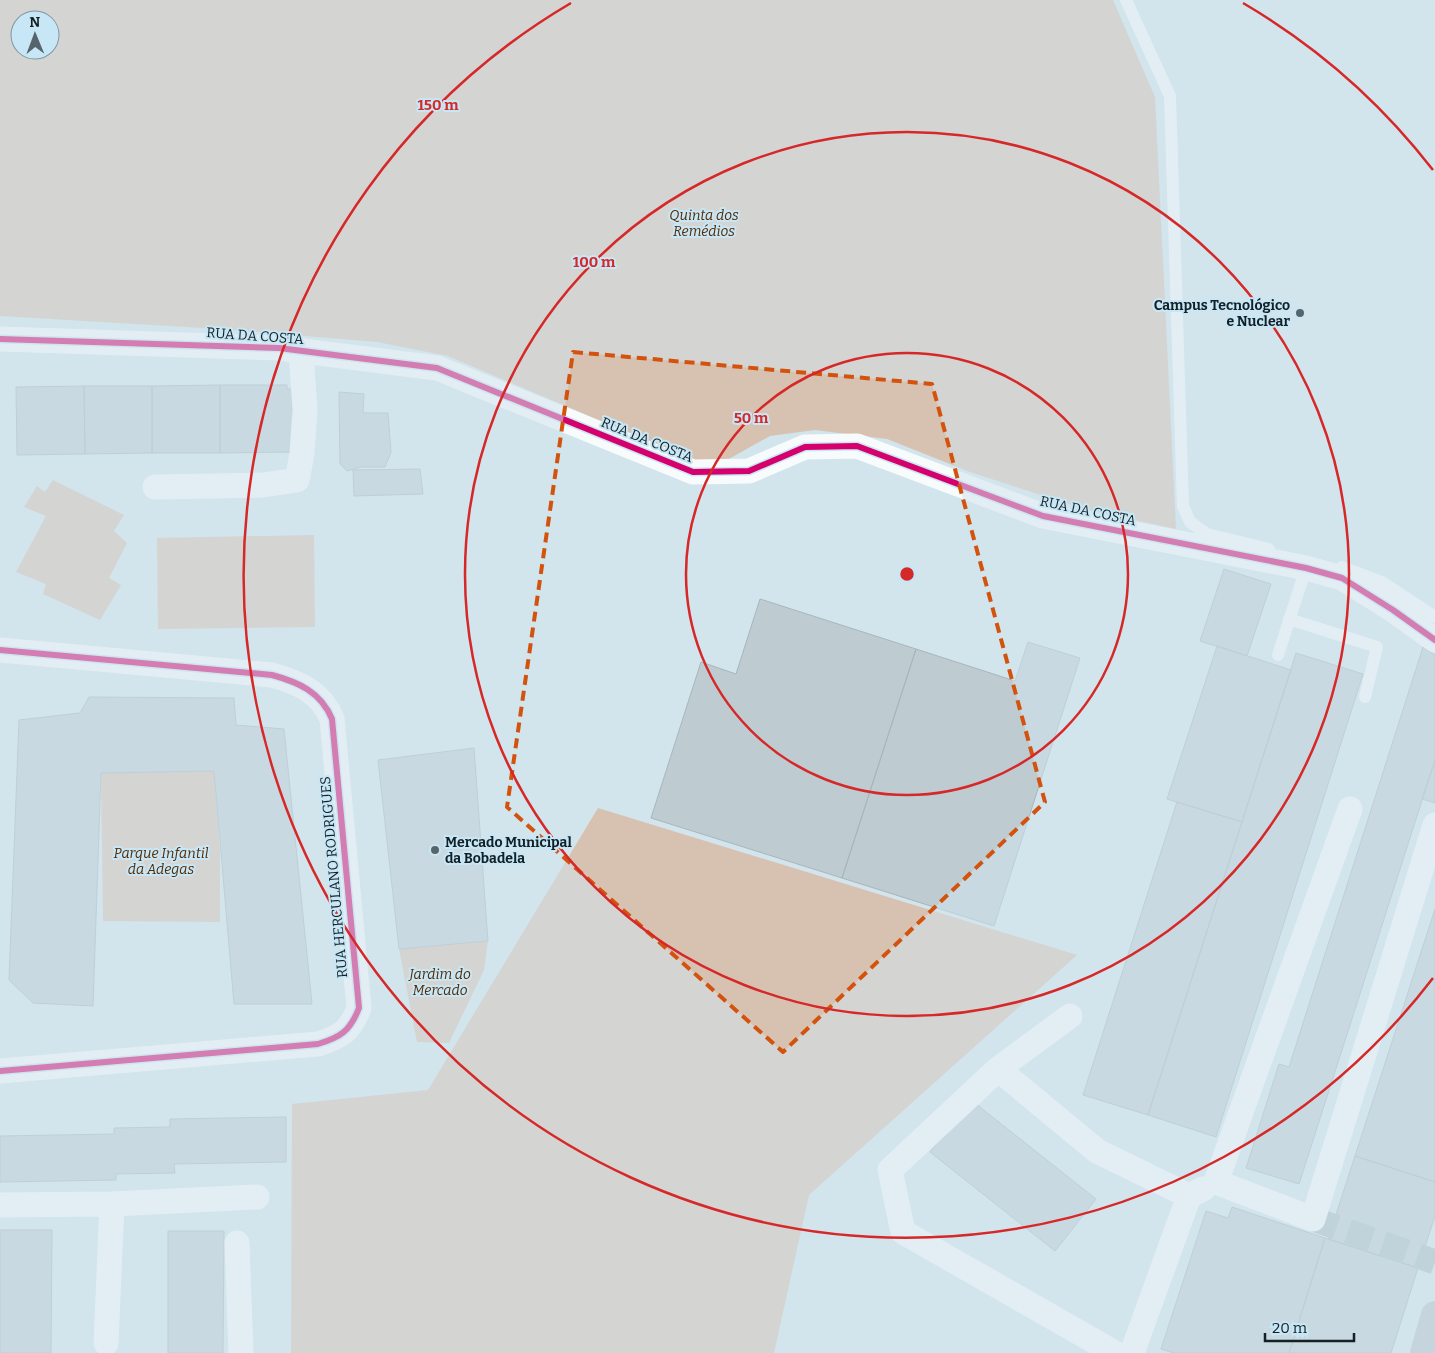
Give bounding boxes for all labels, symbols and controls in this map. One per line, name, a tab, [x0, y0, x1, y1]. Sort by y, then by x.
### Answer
north arrow	[10, 10, 60, 60]
text: N	[29, 14, 41, 31]
text: 150 m	[417, 96, 459, 114]
park label: Quinta dos Remédios	[669, 207, 739, 240]
text: 100 m	[573, 253, 616, 271]
place label: Campus Tecnológico e Nuclear	[1154, 297, 1290, 330]
marker: Campus Tecnológico e Nuclear	[1294, 307, 1306, 319]
street label: RUA DA COSTA	[206, 324, 304, 348]
text: 50 m	[734, 409, 769, 427]
street label: RUA DA COSTA	[599, 414, 696, 466]
street label: RUA DA COSTA	[1038, 493, 1138, 529]
centre of rings	[898, 565, 916, 583]
street label: RUA HERCULANO RODRIGUES	[317, 775, 351, 979]
place label: Mercado Municipal da Bobadela	[445, 834, 572, 867]
marker: Mercado Municipal da Bobadela	[429, 844, 441, 856]
park label: Parque Infantil da Adegas	[113, 845, 209, 878]
park label: Jardim do Mercado	[407, 966, 471, 999]
scale bar	[1265, 1310, 1354, 1342]
text: 20 m	[1272, 1319, 1308, 1337]

